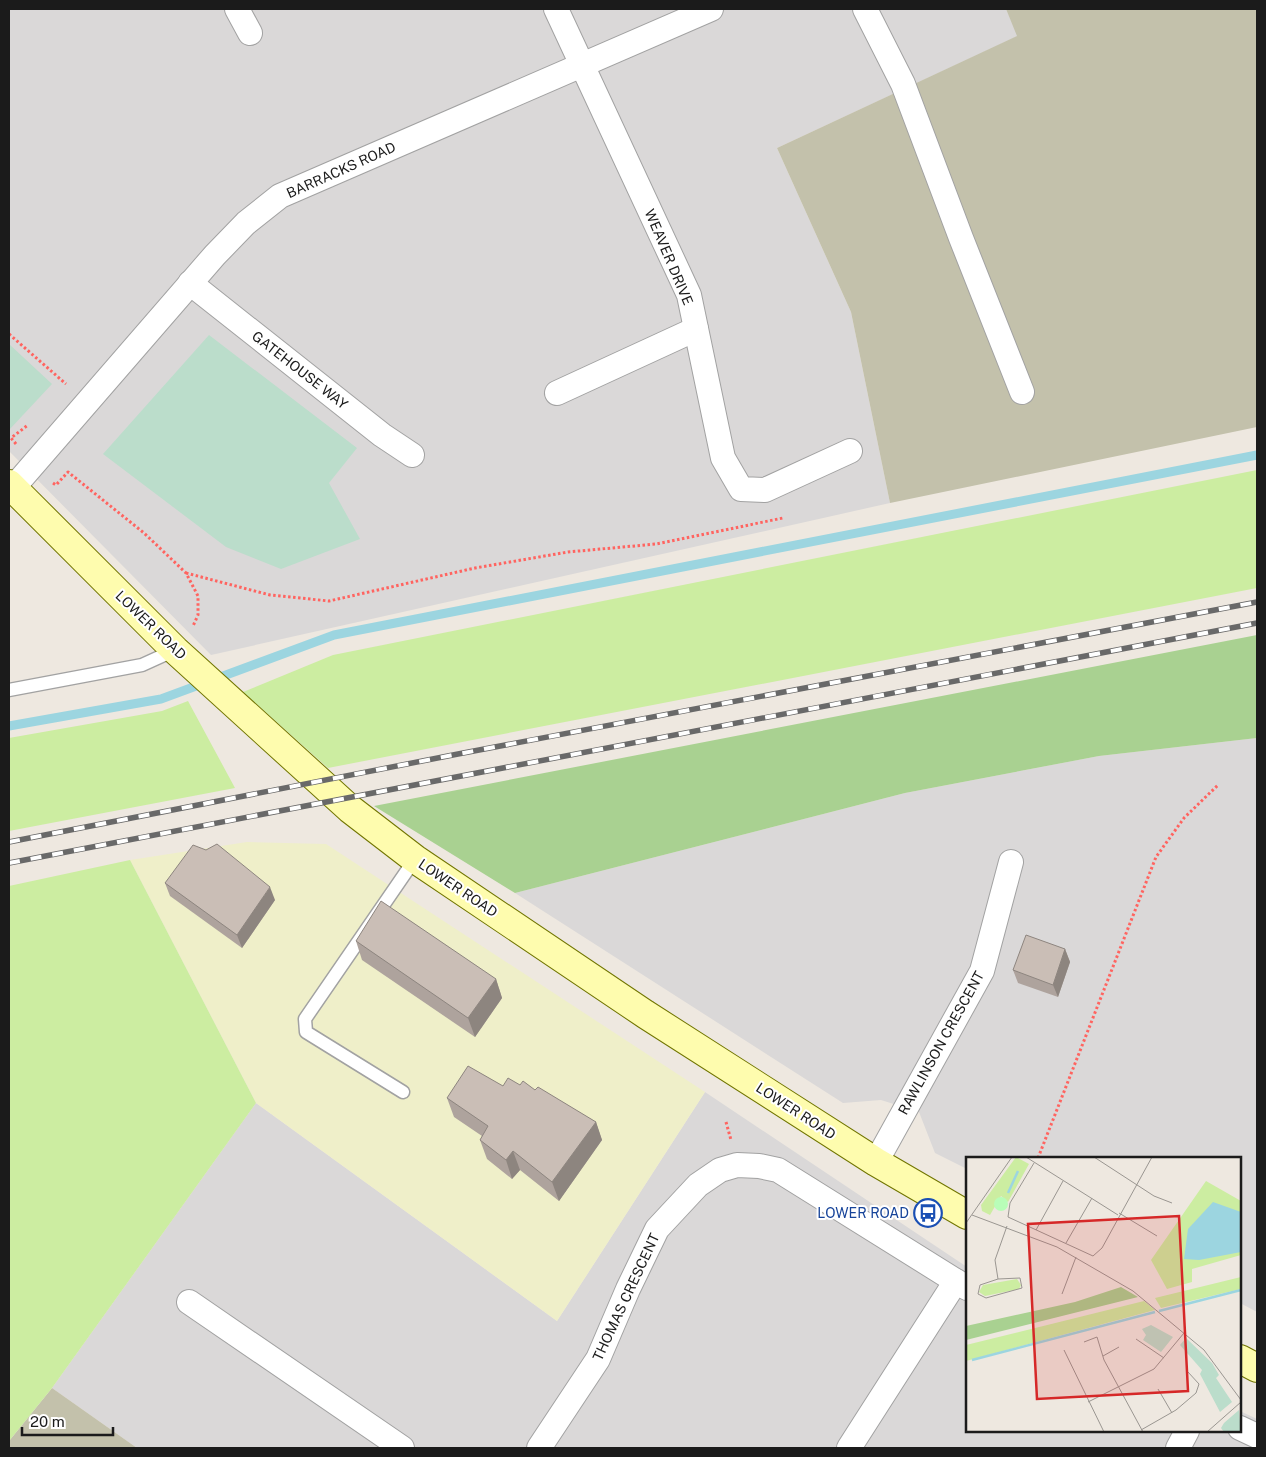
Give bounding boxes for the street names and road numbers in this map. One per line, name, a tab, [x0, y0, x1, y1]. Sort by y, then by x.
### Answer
street label: BARRACKS ROAD	[284, 139, 398, 201]
street label: WEAVER DRIVE	[642, 207, 696, 307]
street label: GATEHOUSE WAY	[249, 328, 351, 413]
street label: LOWER ROAD	[112, 587, 190, 663]
street label: LOWER ROAD	[416, 856, 500, 920]
street label: RAWLINSON CRESCENT	[895, 968, 987, 1118]
street label: LOWER ROAD	[753, 1079, 839, 1143]
street label: THOMAS CRESCENT	[589, 1231, 663, 1363]

